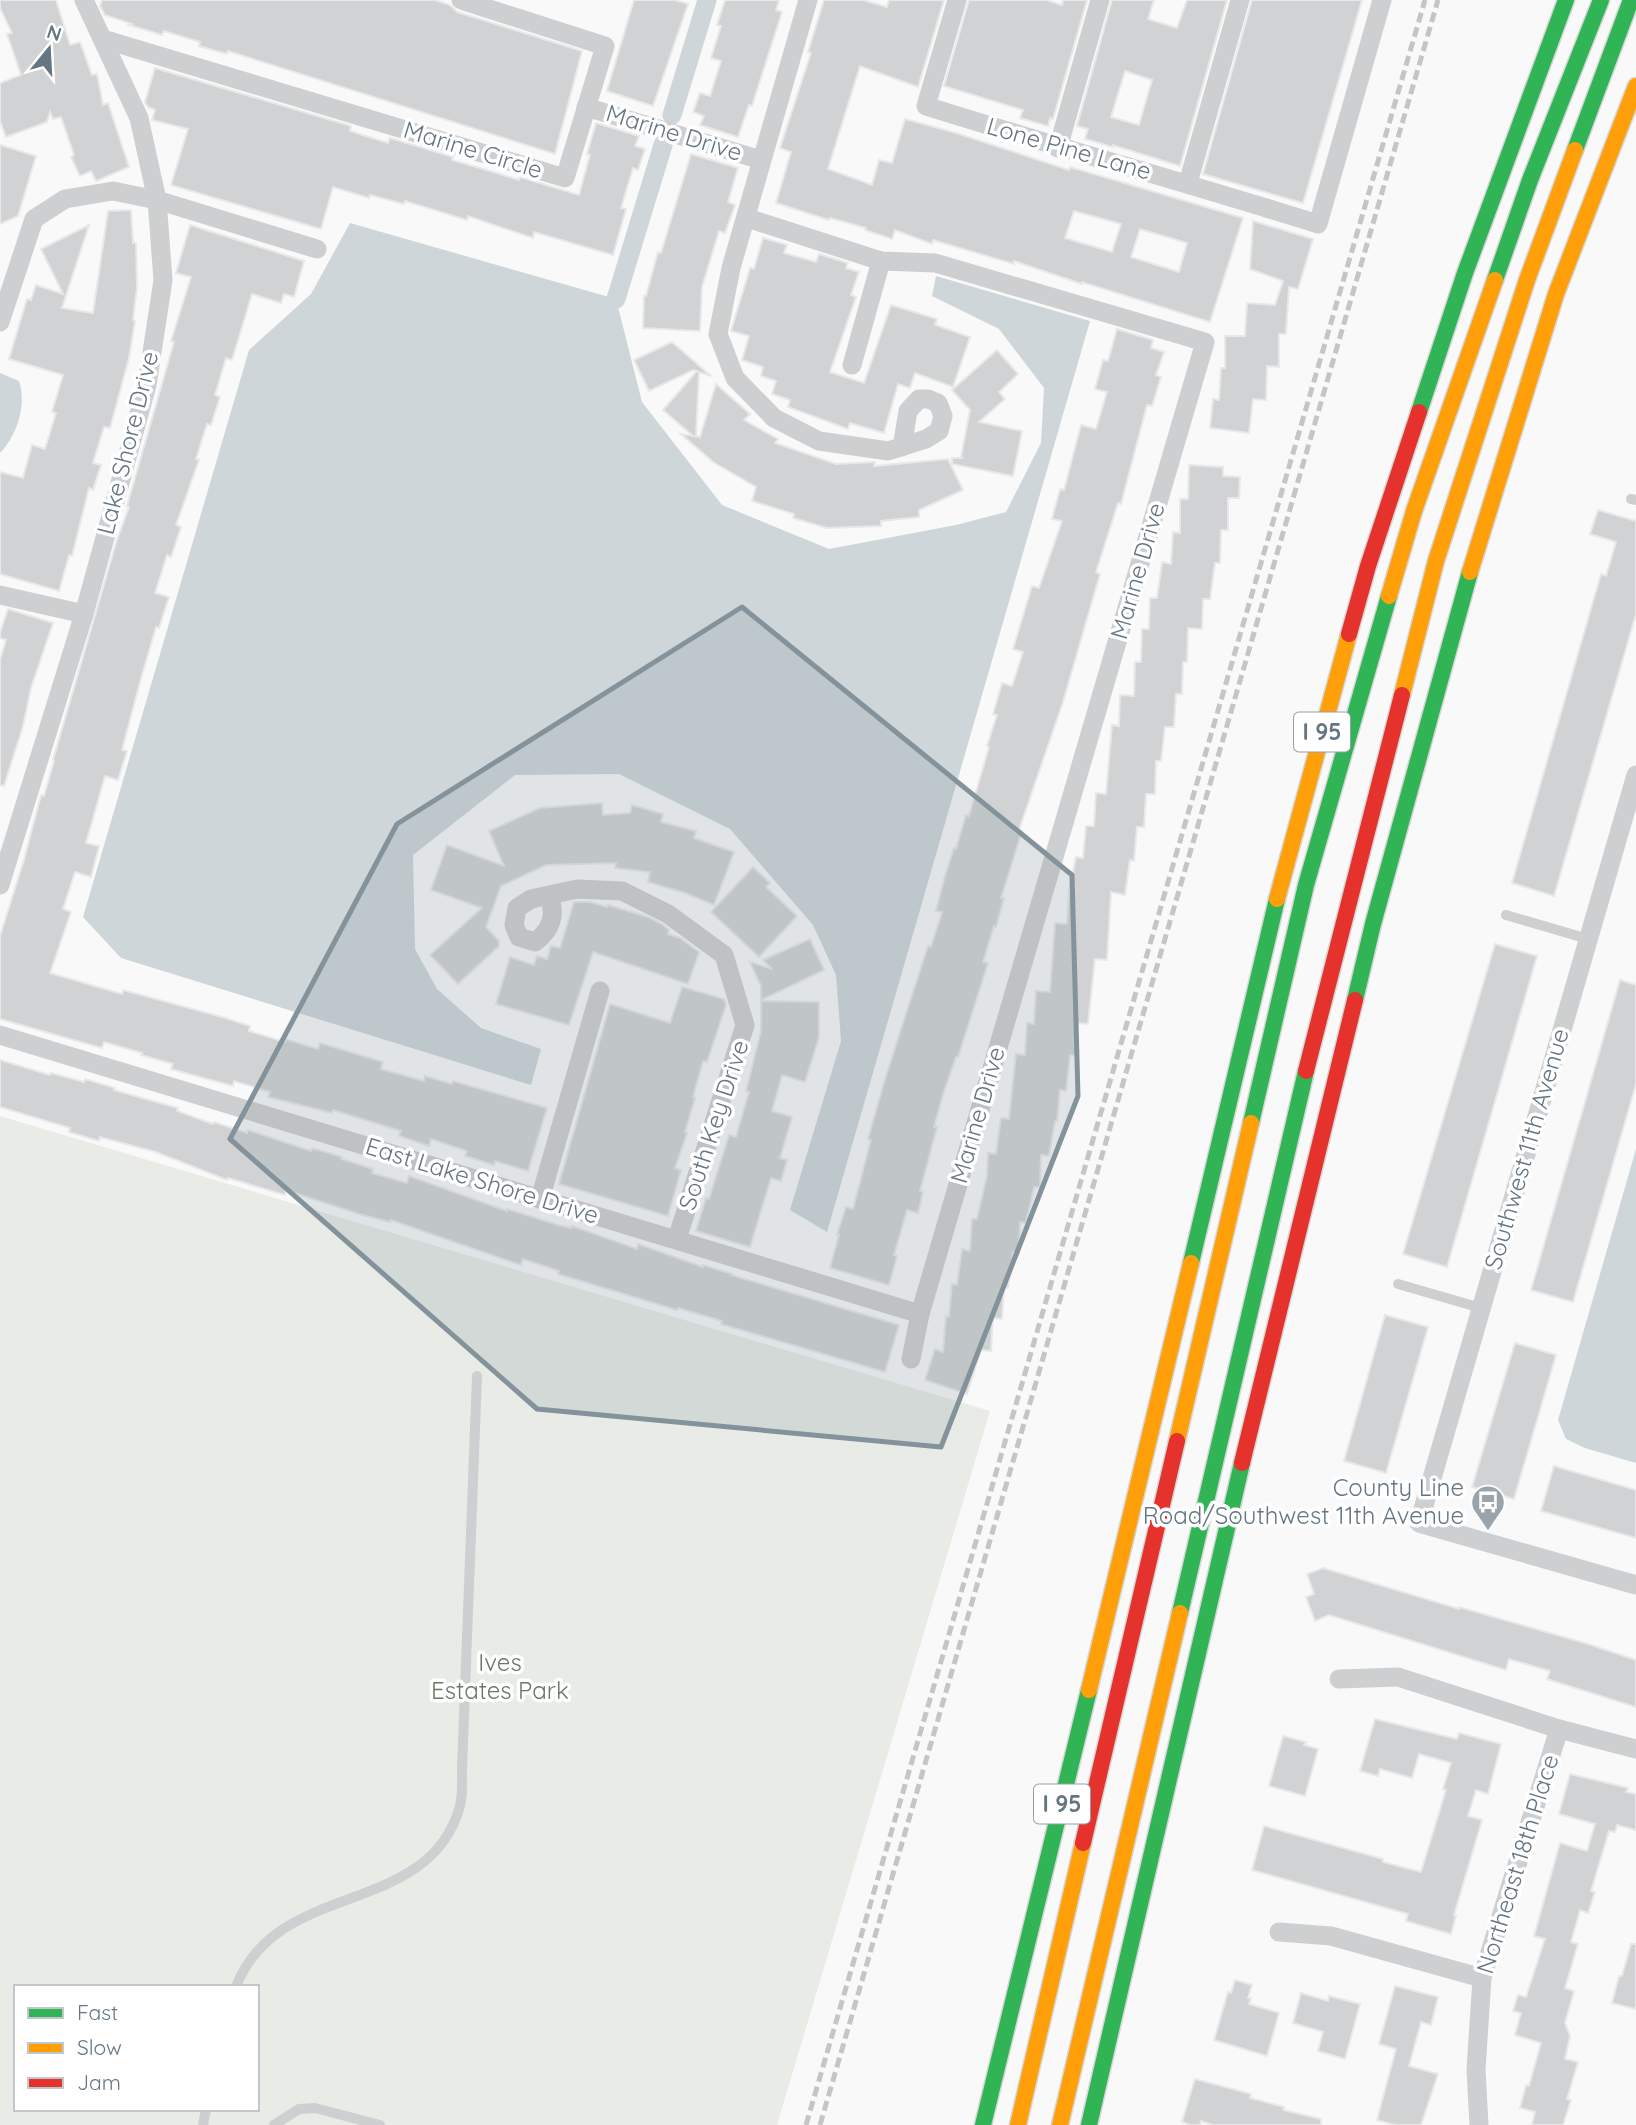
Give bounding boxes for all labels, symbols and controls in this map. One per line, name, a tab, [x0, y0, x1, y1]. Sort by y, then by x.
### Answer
north arrow	[14, 14, 84, 84]
text: N	[44, 19, 65, 46]
street label: Marine Drive	[603, 97, 746, 167]
street label: Lone Pine Lane	[984, 110, 1155, 186]
street label: Marine Circle	[400, 114, 546, 184]
street label: Lake Shore Drive	[90, 348, 164, 538]
street label: Marine Drive	[1103, 499, 1171, 642]
road number: I 95	[1294, 712, 1350, 752]
street label: Southwest 11th Avenue	[1477, 1025, 1575, 1273]
street label: South Key Drive	[671, 1036, 755, 1214]
street label: Marine Drive	[943, 1043, 1011, 1186]
street label: East Lake Shore Drive	[362, 1130, 602, 1230]
place label: County Line Road/Southwest 11th Avenue	[1143, 1472, 1464, 1530]
bus stop icon: County Line Road/Southwest 11th Avenue	[1469, 1483, 1507, 1532]
park label: Ives Estates Park	[431, 1647, 569, 1705]
street label: Northeast 18th Place	[1469, 1750, 1565, 1977]
road number: I 95	[1034, 1784, 1090, 1824]
legend	[14, 1985, 259, 2111]
text: Fast	[77, 1999, 118, 2025]
text: Slow	[77, 2034, 122, 2060]
text: Jam	[77, 2069, 121, 2095]

